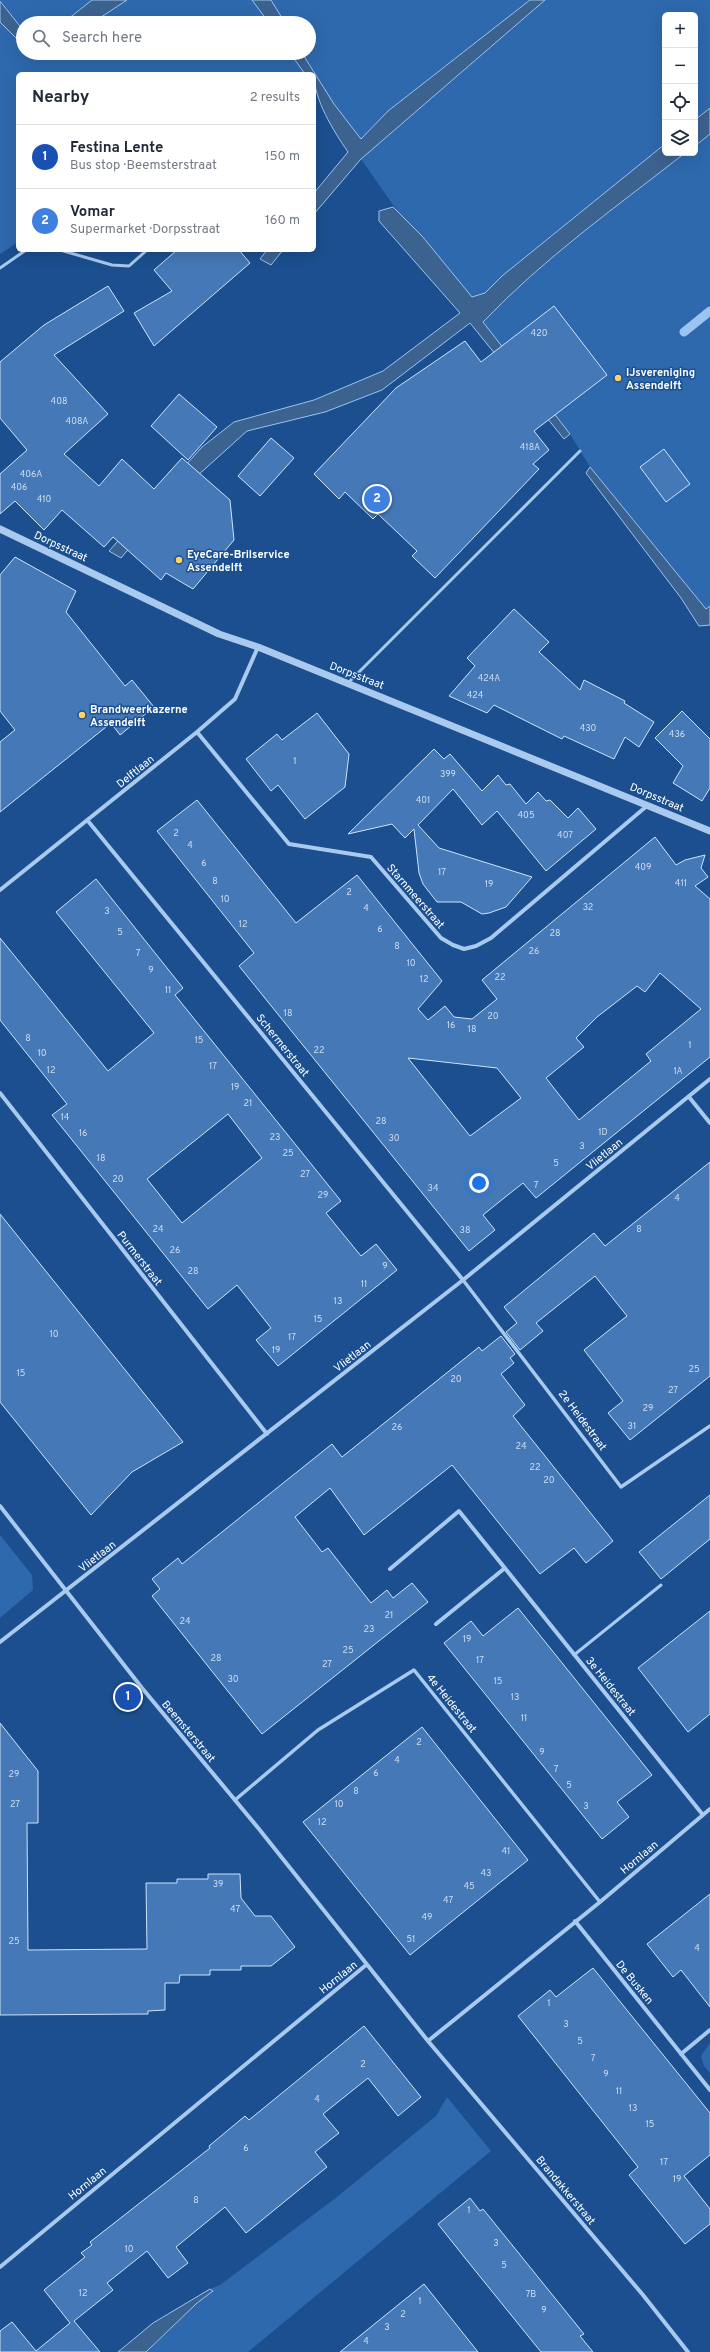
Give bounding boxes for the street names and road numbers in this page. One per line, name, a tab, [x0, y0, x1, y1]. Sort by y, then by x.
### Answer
street label: Dorpsstraat	[32, 528, 90, 565]
street label: Dorpsstraat	[327, 659, 386, 693]
street label: Delftlaan	[114, 752, 157, 791]
street label: Dorpsstraat	[627, 780, 686, 816]
street label: Starnmeerstraat	[383, 861, 447, 932]
street label: Schermerstraat	[253, 1011, 312, 1080]
street label: Vlietlaan	[583, 1136, 626, 1174]
street label: Purmerstraat	[114, 1229, 165, 1289]
street label: Vlietlaan	[331, 1338, 374, 1376]
street label: 2e Heidestraat	[555, 1388, 609, 1454]
street label: Vlietlaan	[76, 1538, 119, 1576]
street label: 3e Heidestraat	[582, 1654, 638, 1719]
street label: 4e Heidestraat	[423, 1671, 479, 1736]
street label: Beemsterstraat	[158, 1698, 218, 1765]
street label: Hornlaan	[618, 1838, 661, 1878]
street label: Hornlaan	[317, 1958, 361, 1997]
street label: De Busken	[612, 1958, 656, 2007]
street label: Brandakkerstraat	[532, 2153, 598, 2228]
street label: Hornlaan	[66, 2164, 110, 2203]

